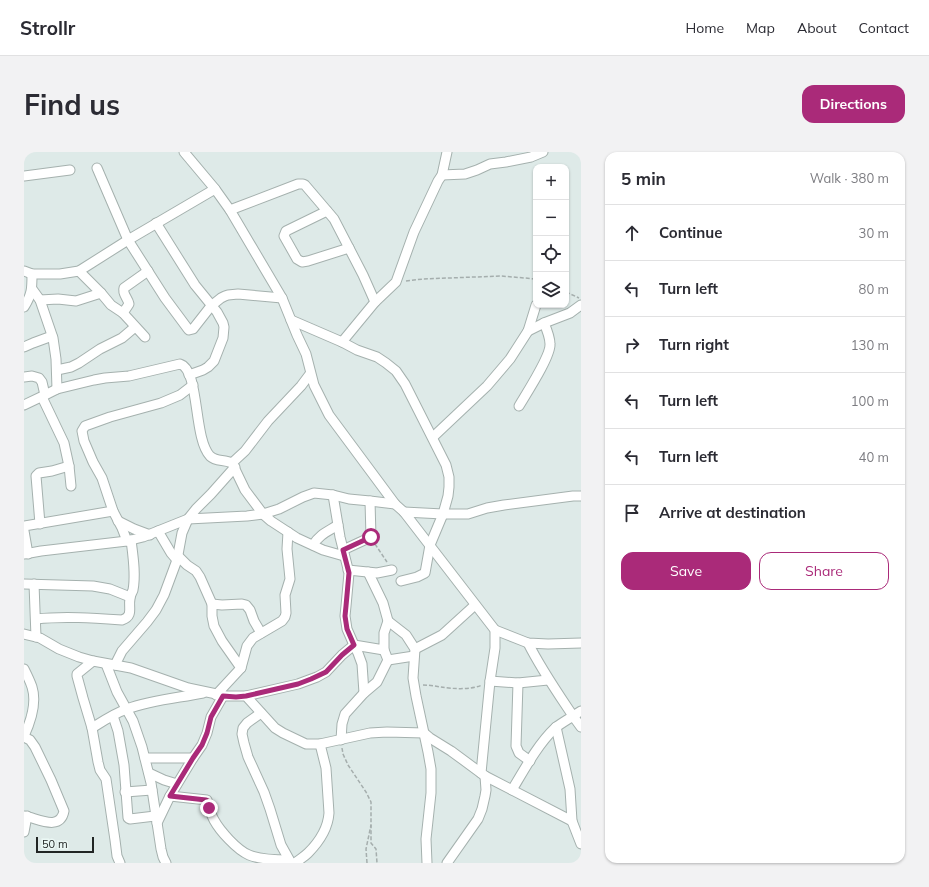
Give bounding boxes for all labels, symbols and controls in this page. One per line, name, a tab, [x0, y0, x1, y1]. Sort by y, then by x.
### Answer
text: Strollr	[20, 16, 75, 40]
text: Home	[685, 19, 724, 37]
text: Map	[746, 19, 775, 37]
text: About	[797, 19, 837, 37]
text: Contact	[859, 19, 909, 37]
button: Directions	[802, 85, 905, 123]
text: Find us	[24, 87, 120, 122]
map controls	[533, 164, 569, 308]
button: +	[533, 164, 569, 200]
text: 5 min	[621, 168, 666, 189]
text: Walk · 380 m	[810, 170, 889, 186]
button: −	[533, 200, 569, 236]
icon: ahead	[621, 222, 643, 244]
text: Continue	[659, 223, 722, 242]
text: 30 m	[859, 225, 889, 241]
button: locate	[533, 236, 569, 272]
button: layers	[533, 272, 569, 308]
icon: left	[621, 278, 643, 300]
text: Turn left	[659, 279, 718, 298]
text: 80 m	[859, 281, 889, 297]
icon: right	[621, 334, 643, 356]
text: Turn right	[659, 335, 729, 354]
text: 130 m	[851, 337, 889, 353]
icon: left	[621, 390, 643, 412]
text: Turn left	[659, 391, 718, 410]
text: 100 m	[851, 393, 889, 409]
icon: left	[621, 446, 643, 468]
text: Turn left	[659, 447, 718, 466]
text: 40 m	[859, 449, 889, 465]
icon: arrive	[621, 502, 643, 524]
text: Arrive at destination	[659, 503, 806, 522]
route start	[362, 528, 380, 546]
button: Save	[621, 552, 751, 590]
button: Share	[759, 552, 889, 590]
route end	[200, 799, 218, 817]
scale bar	[36, 835, 94, 854]
text: 50 m	[42, 837, 68, 851]

